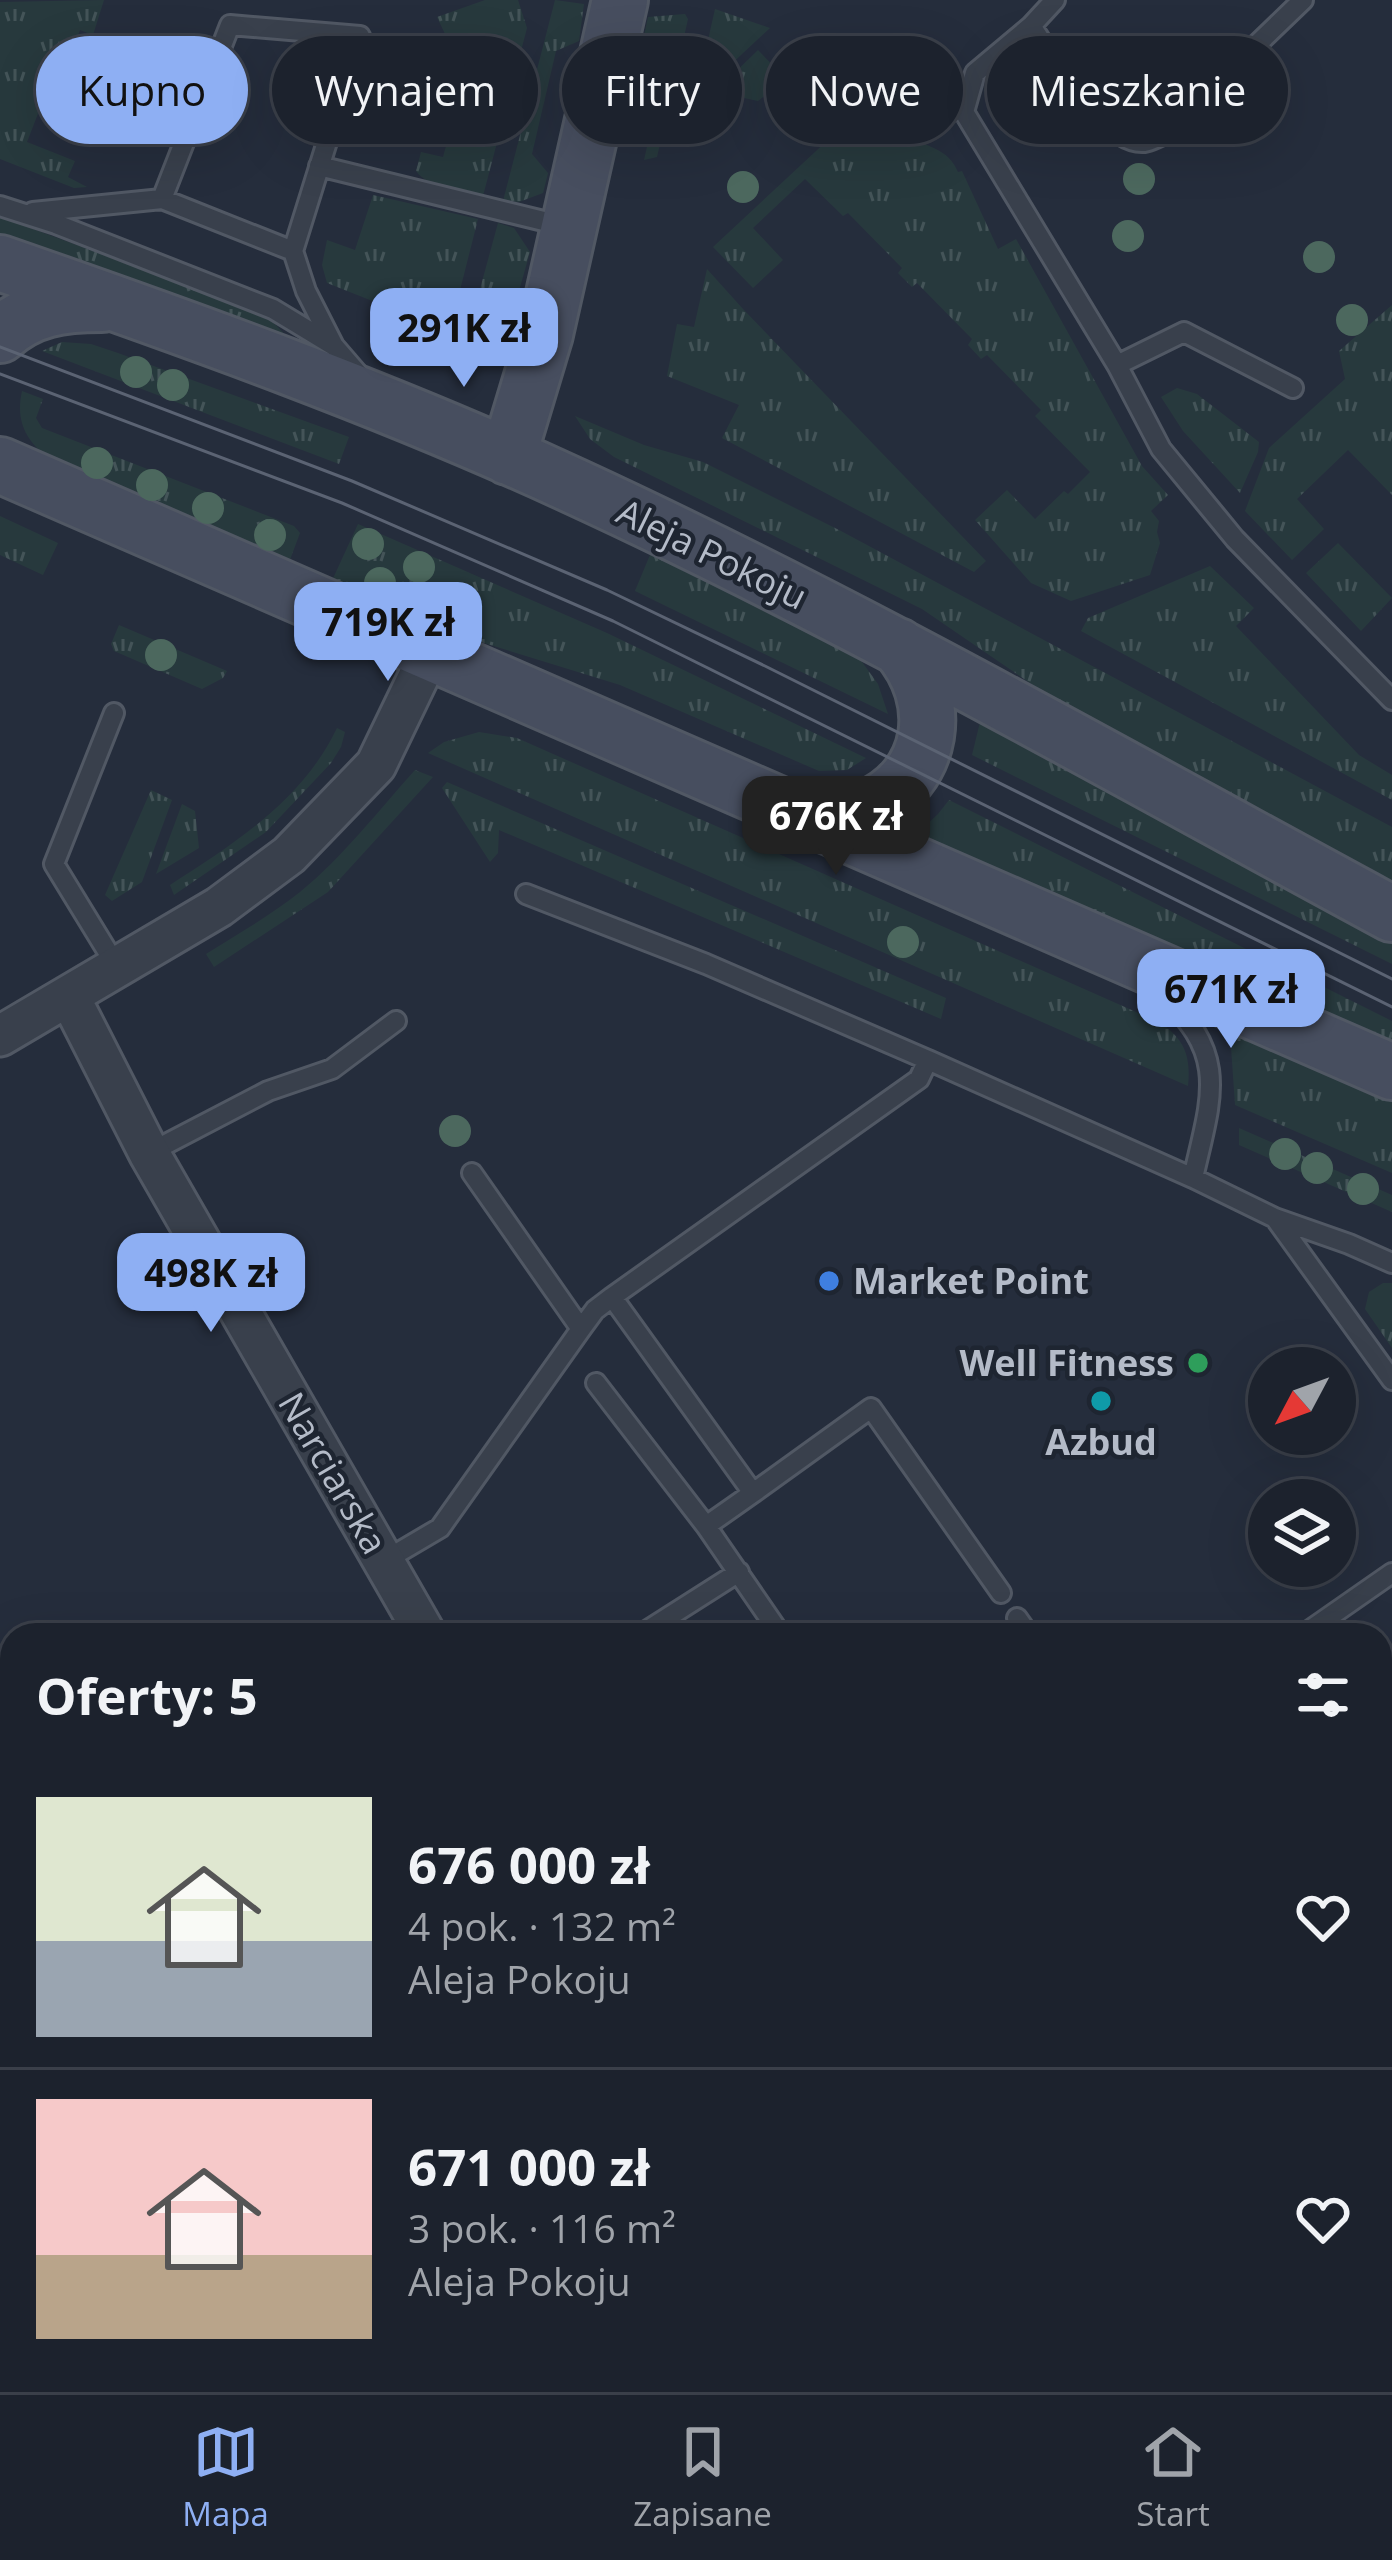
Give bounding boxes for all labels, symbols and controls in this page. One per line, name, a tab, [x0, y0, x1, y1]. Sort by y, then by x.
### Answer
chip: Kupno	[36, 36, 248, 144]
chip: Wynajem	[272, 36, 538, 144]
chip: Filtry	[562, 36, 742, 144]
chip: Nowe	[766, 36, 963, 144]
chip: Mieszkanie	[987, 36, 1288, 144]
pin: 291K zł	[353, 288, 575, 390]
text: 291K zł	[397, 300, 531, 353]
street label: Aleja Pokoju	[609, 486, 815, 621]
pin: 719K zł	[277, 582, 499, 684]
text: 719K zł	[321, 594, 455, 647]
pin: 676K zł	[725, 776, 947, 878]
text: 676K zł	[769, 788, 903, 841]
pin: 671K zł	[1120, 949, 1342, 1051]
text: 671K zł	[1164, 961, 1298, 1014]
pin: 498K zł	[100, 1233, 322, 1335]
text: 498K zł	[144, 1245, 278, 1298]
place label: Market Point	[853, 1256, 1089, 1305]
marker: Market Point	[816, 1268, 842, 1294]
place label: Well Fitness	[960, 1338, 1174, 1387]
north arrow	[1248, 1347, 1356, 1455]
map controls	[1248, 1347, 1356, 1587]
marker: Well Fitness	[1185, 1350, 1211, 1376]
street label: Narciarska	[267, 1383, 399, 1562]
marker: Azbud	[1088, 1388, 1114, 1414]
place label: Azbud	[1045, 1417, 1157, 1466]
button: layers	[1248, 1479, 1356, 1587]
text: Oferty: 5	[36, 1660, 258, 1730]
icon: filters	[1290, 1662, 1356, 1728]
text: 676 000 zł	[408, 1829, 650, 1899]
icon: home	[132, 1845, 276, 1989]
icon: heart	[1290, 1884, 1356, 1950]
text: 4 pok. · 132 m²	[408, 1899, 676, 1952]
text: Aleja Pokoju	[408, 1952, 631, 2005]
text: 671 000 zł	[408, 2131, 650, 2201]
icon: home	[132, 2147, 276, 2291]
icon: heart	[1290, 2186, 1356, 2252]
text: 3 pok. · 116 m²	[408, 2201, 676, 2254]
text: Aleja Pokoju	[408, 2254, 631, 2307]
tab: Mapa	[182, 2419, 269, 2536]
tab: Zapisane	[633, 2419, 772, 2536]
tab: Start	[1136, 2419, 1210, 2536]

